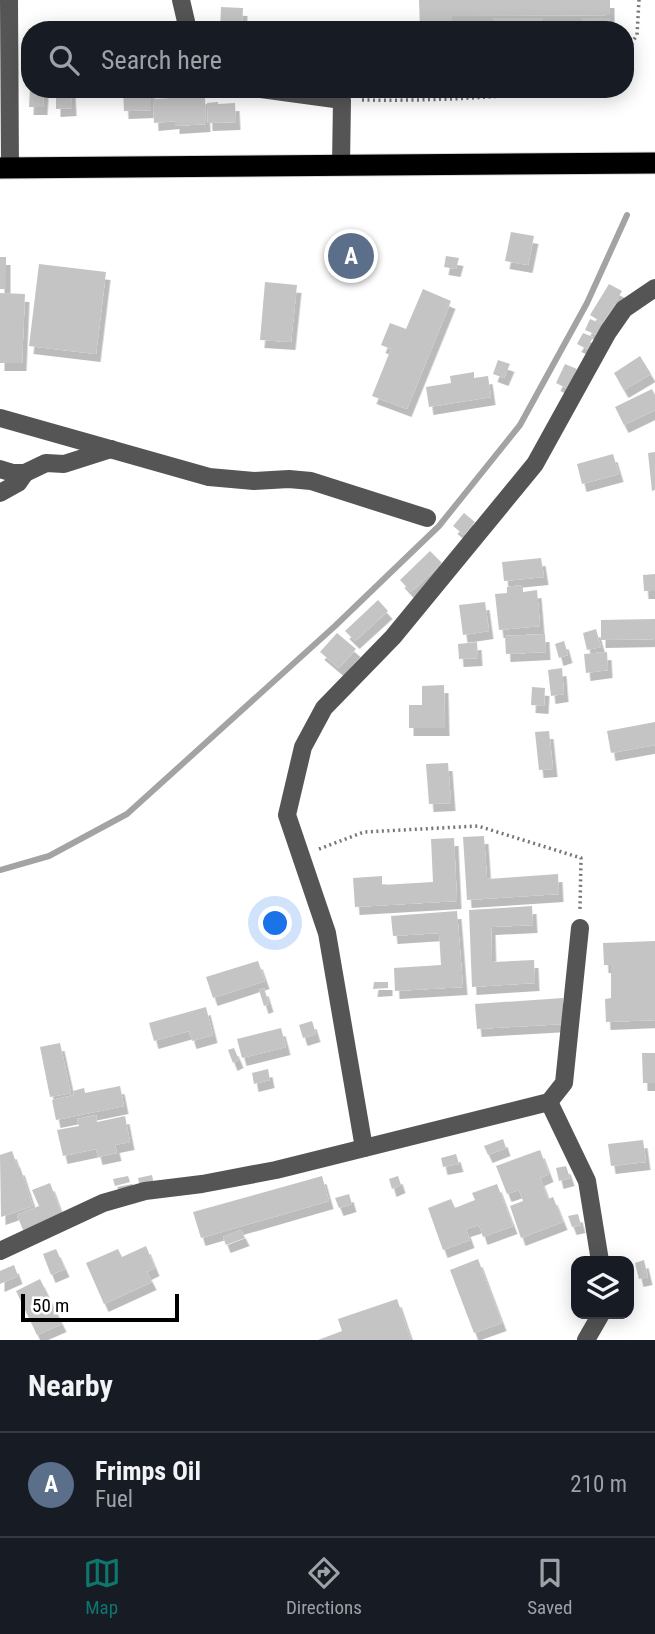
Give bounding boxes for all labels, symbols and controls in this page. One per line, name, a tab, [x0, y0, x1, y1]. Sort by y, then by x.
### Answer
search box	[21, 21, 634, 98]
icon: search	[45, 41, 83, 79]
text: Search here	[101, 45, 222, 75]
pin: A	[328, 230, 374, 282]
your location	[258, 906, 292, 940]
map controls	[571, 1256, 634, 1319]
button: layers	[571, 1256, 634, 1319]
scale bar	[21, 1291, 178, 1323]
text: 50 m	[32, 1294, 69, 1317]
text: Nearby	[28, 1368, 113, 1403]
text: Frimps Oil	[95, 1456, 201, 1486]
text: A	[44, 1471, 58, 1498]
text: 210 m	[570, 1471, 627, 1498]
text: Fuel	[95, 1486, 133, 1513]
tab: Map	[83, 1554, 121, 1619]
tab: Directions	[286, 1554, 362, 1619]
tab: Saved	[527, 1554, 572, 1619]

